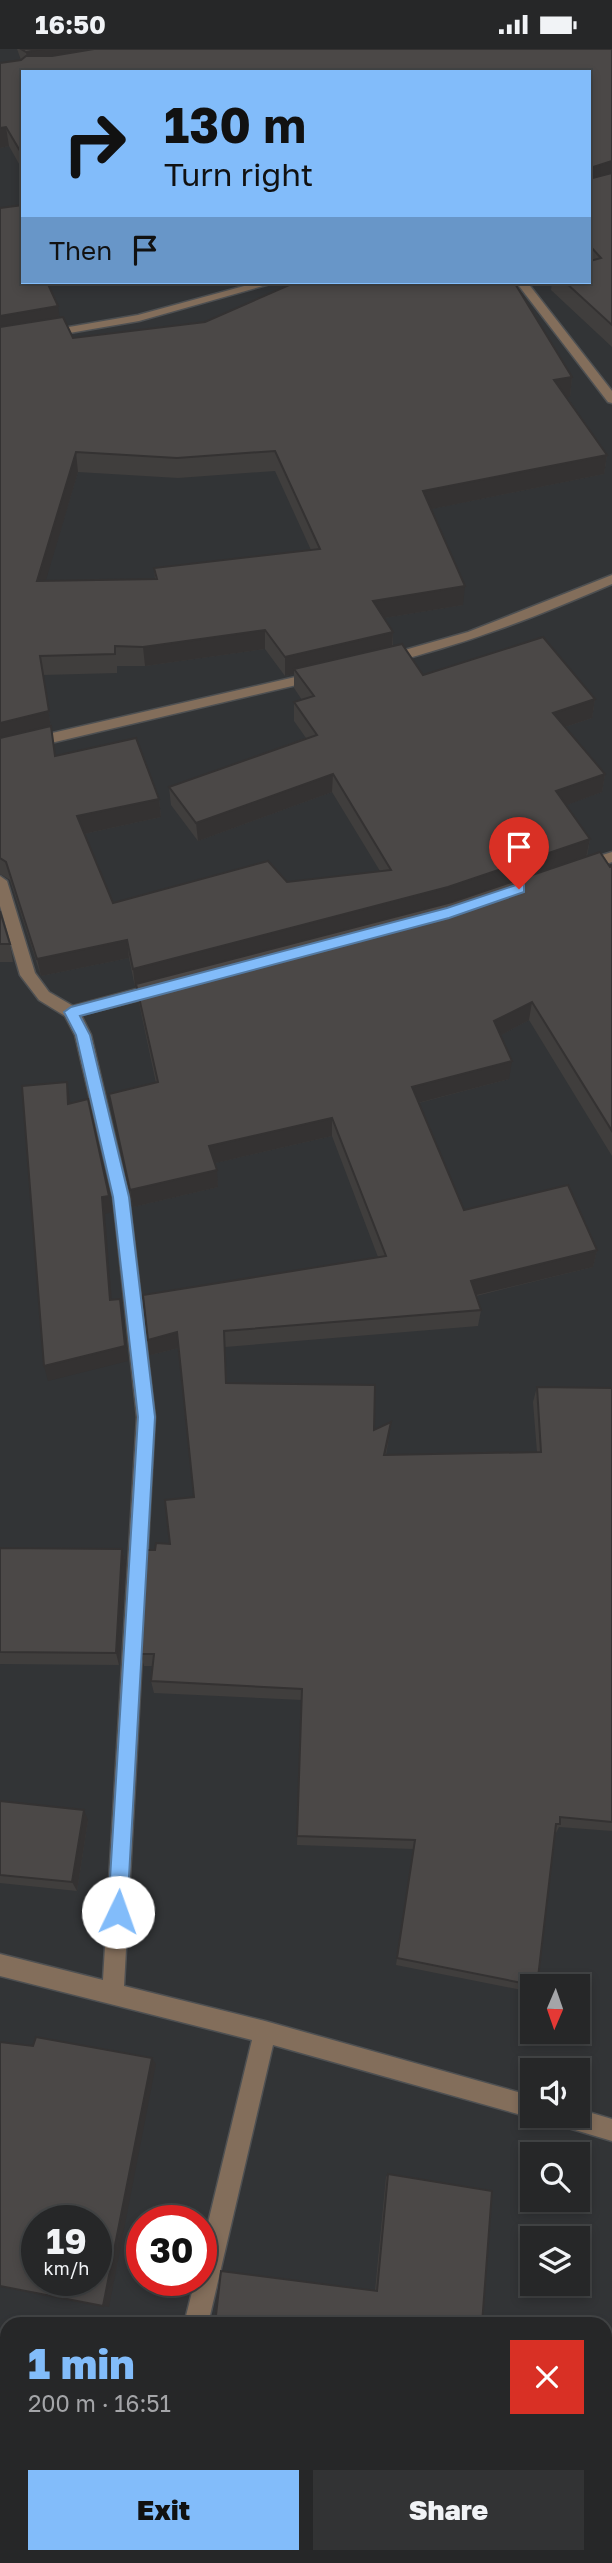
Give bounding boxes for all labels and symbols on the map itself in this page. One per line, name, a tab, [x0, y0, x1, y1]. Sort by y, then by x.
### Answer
pin	[489, 817, 549, 889]
position arrow	[81, 1875, 155, 1949]
north arrow	[520, 1974, 590, 2044]
speed limit sign: 30	[126, 2205, 217, 2296]

